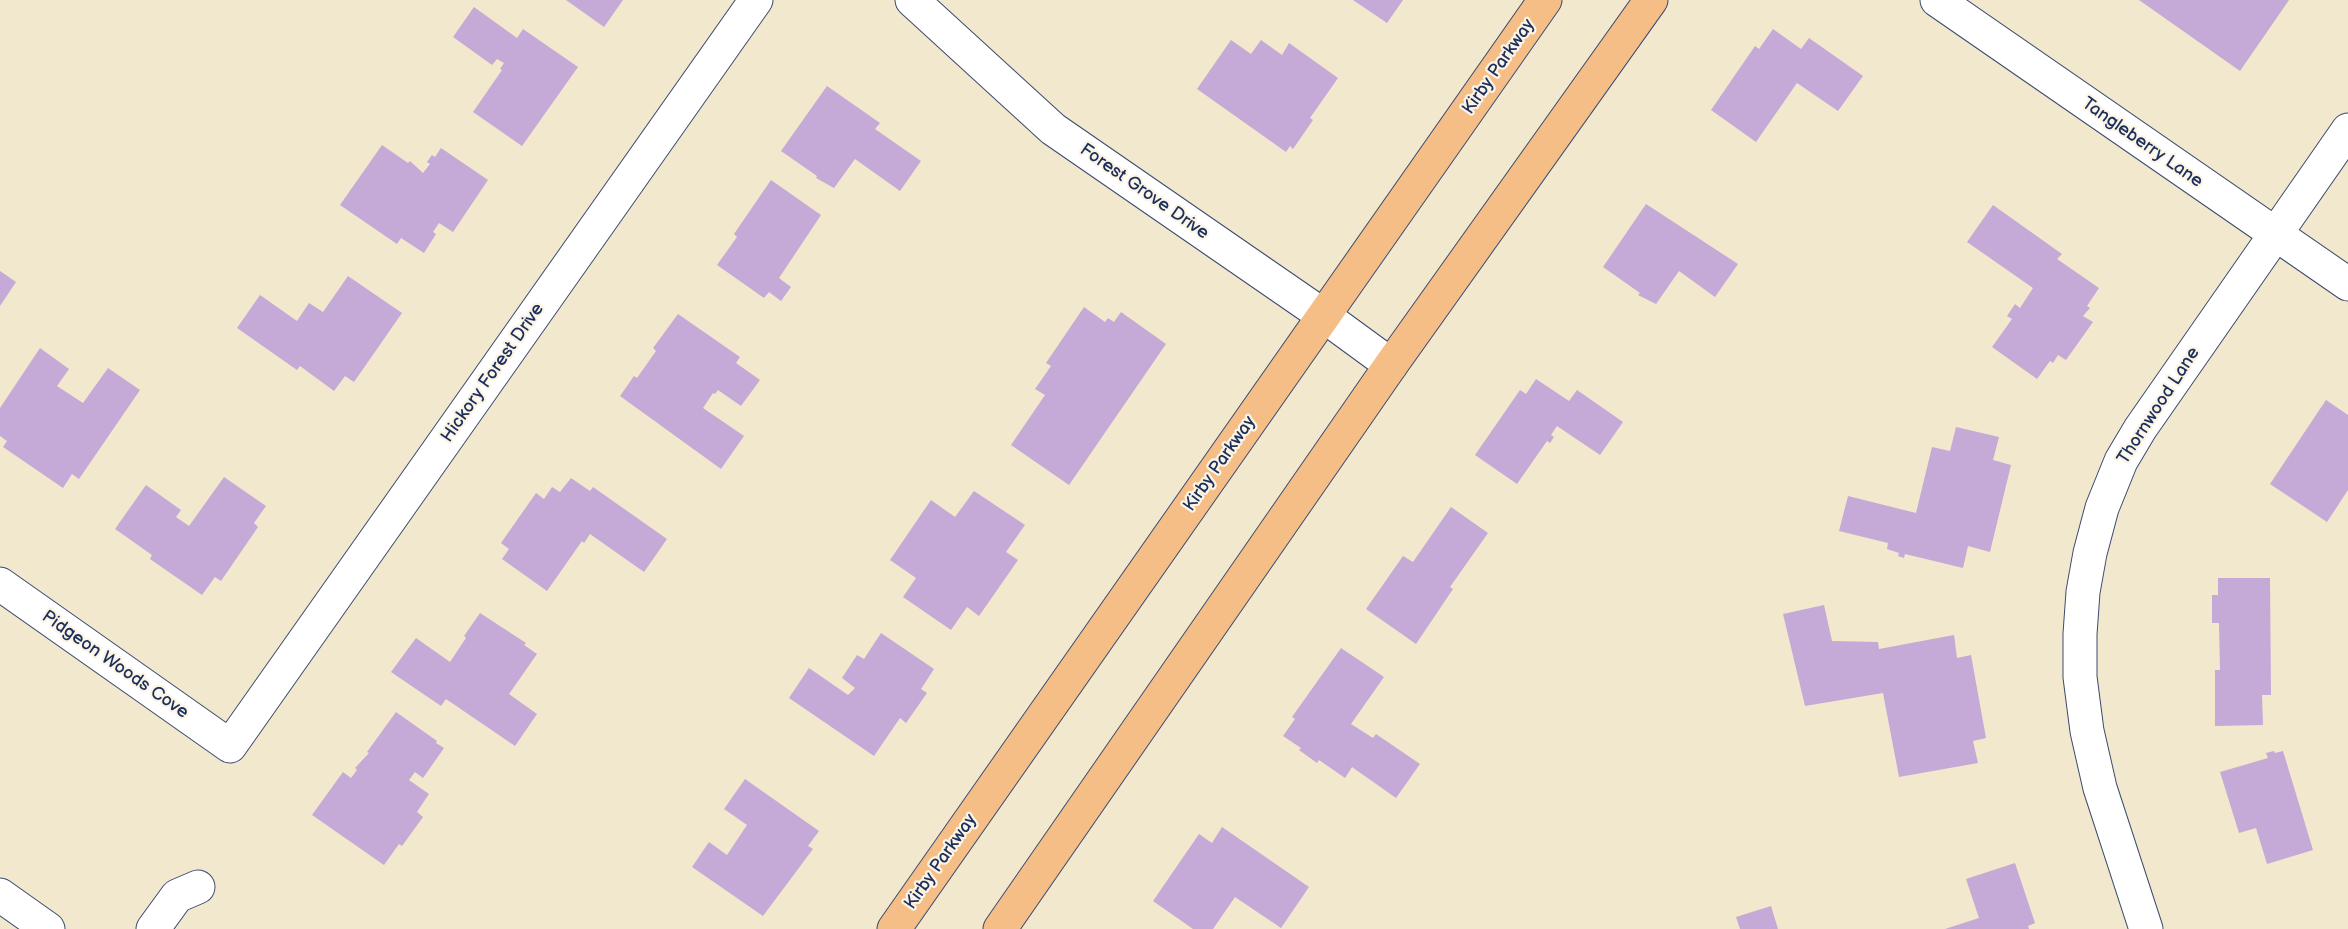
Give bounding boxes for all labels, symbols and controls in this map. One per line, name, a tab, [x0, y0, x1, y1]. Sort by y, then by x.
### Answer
street label: Kirby Parkway	[1458, 15, 1540, 119]
street label: Tangleberry Lane	[2077, 93, 2207, 193]
street label: Forest Grove Drive	[1075, 139, 1213, 245]
street label: Hickory Forest Drive	[437, 299, 549, 447]
street label: Thornwood Lane	[2113, 343, 2205, 469]
street label: Kirby Parkway	[1179, 412, 1261, 516]
street label: Pidgeon Woods Cove	[37, 606, 193, 724]
street label: Kirby Parkway	[900, 810, 982, 914]

